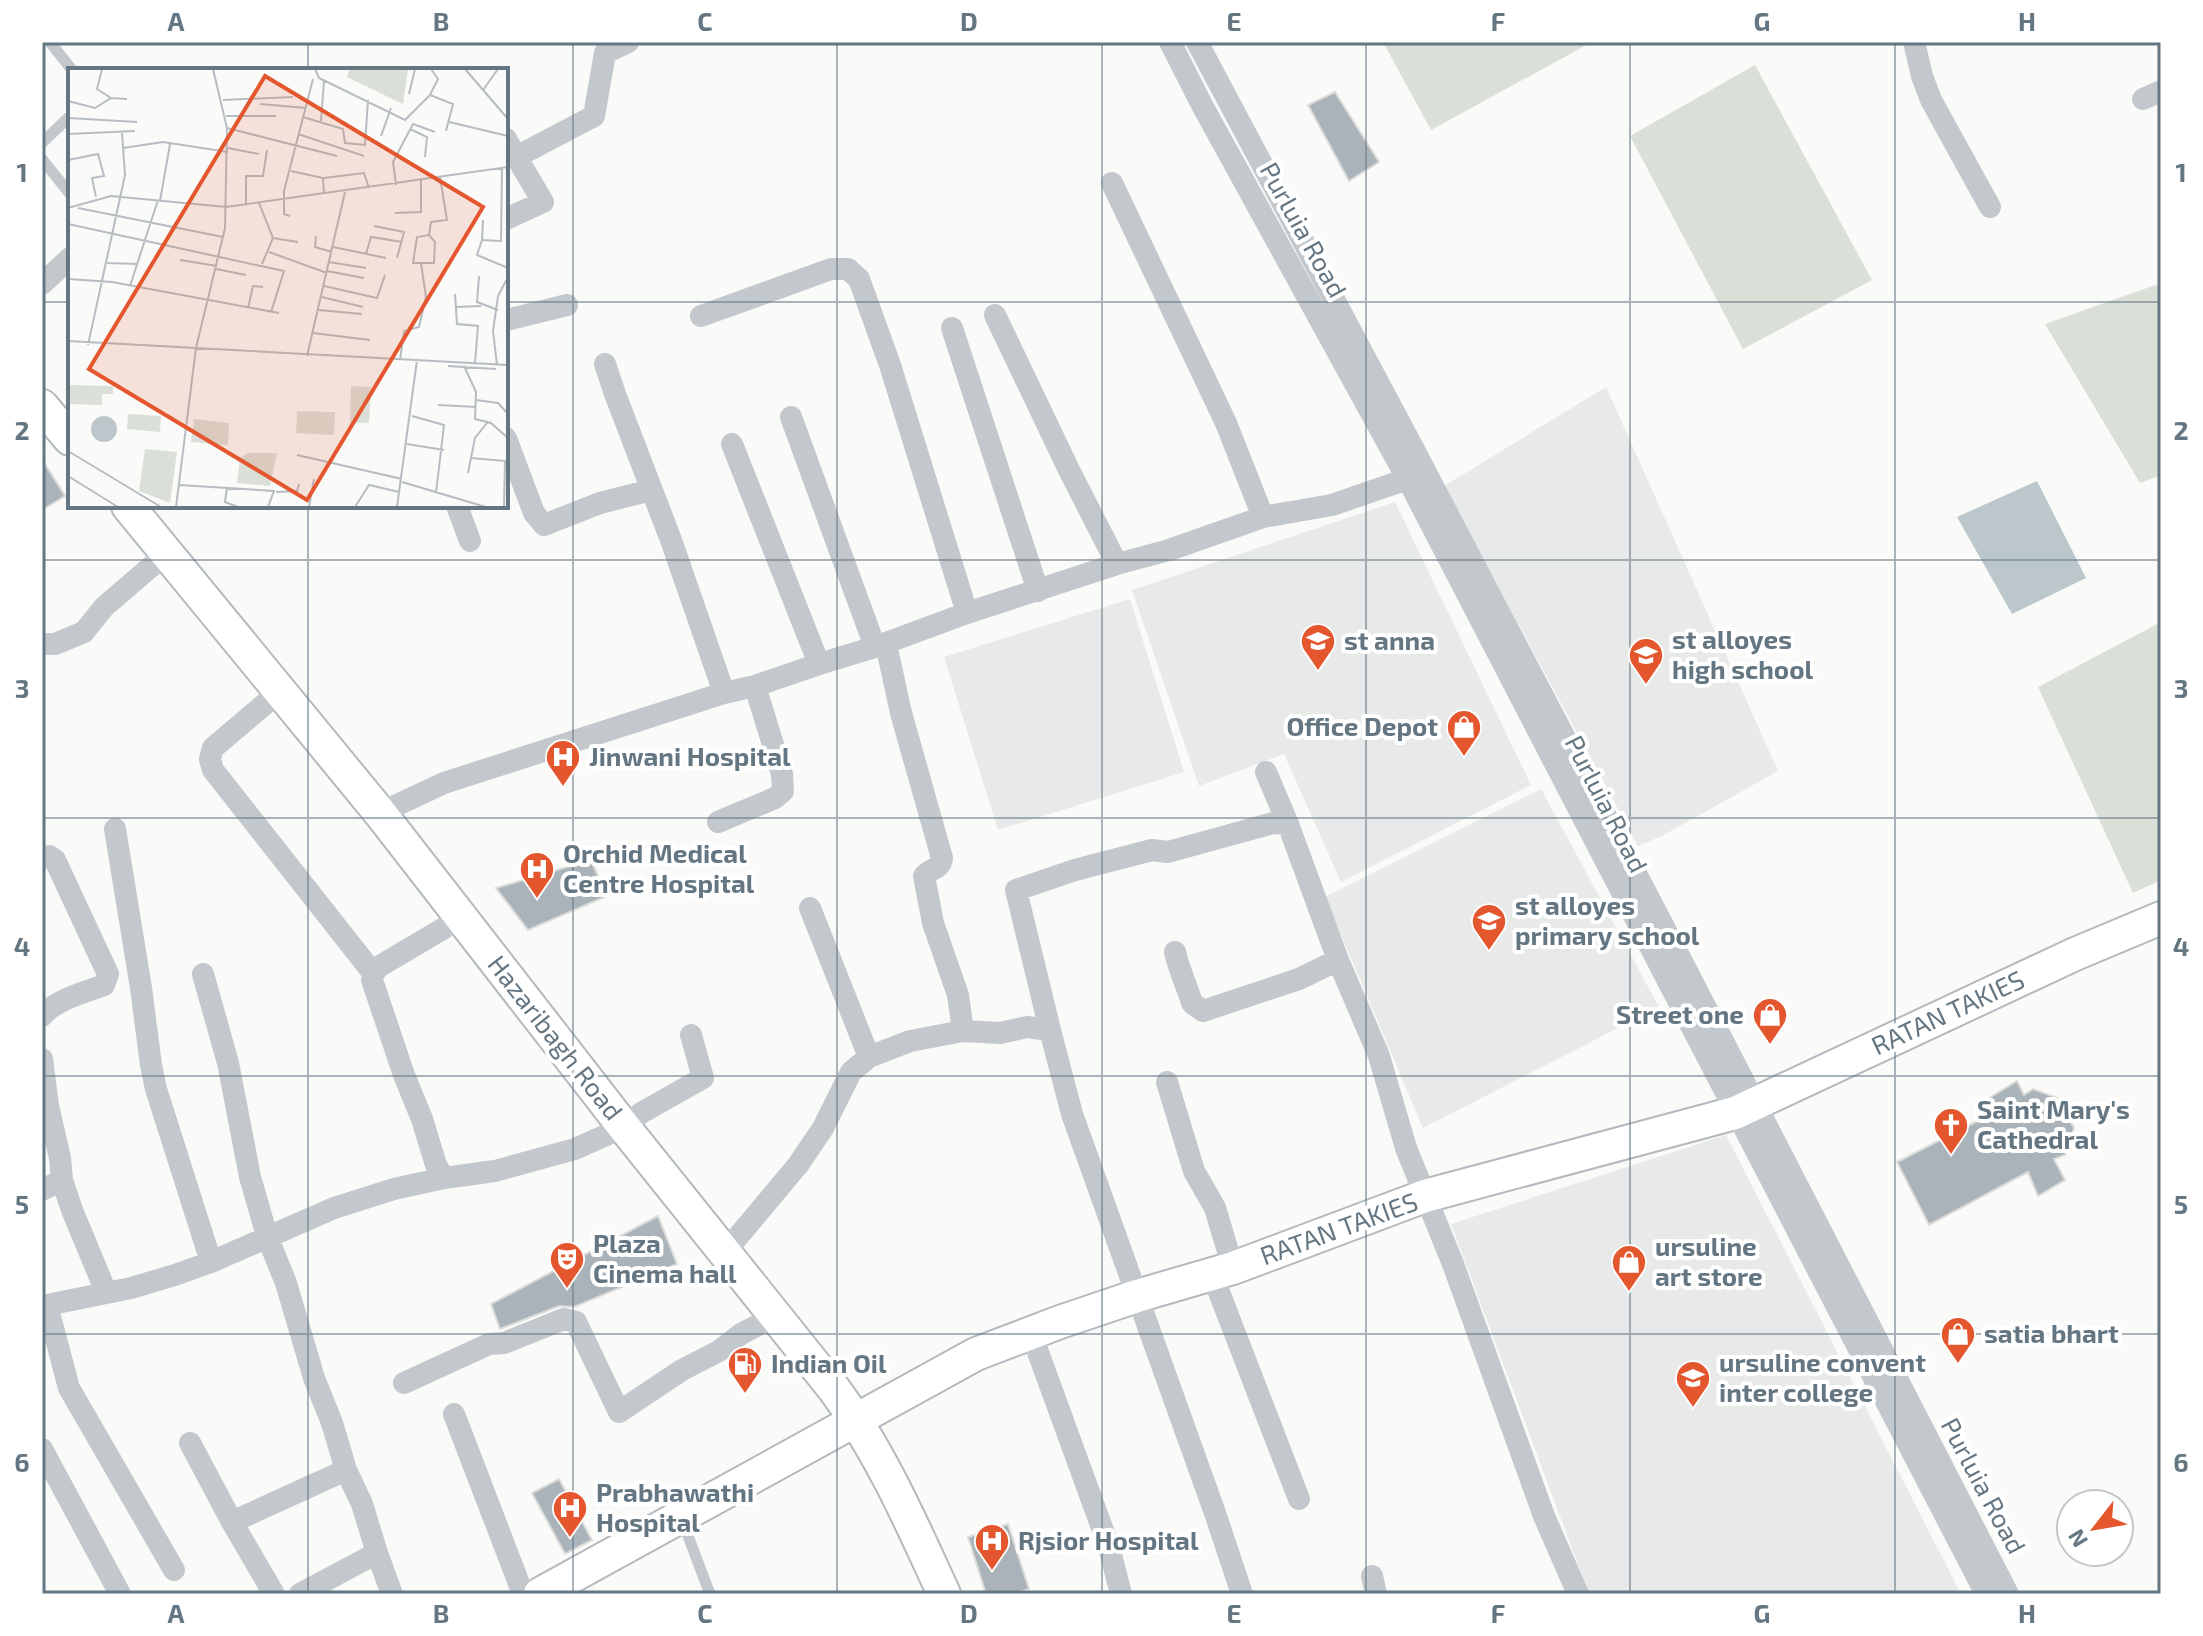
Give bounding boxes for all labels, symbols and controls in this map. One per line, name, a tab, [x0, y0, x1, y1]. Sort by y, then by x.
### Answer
text: A	[168, 5, 185, 36]
text: B	[433, 5, 449, 36]
text: C	[697, 5, 713, 36]
text: D	[960, 5, 978, 36]
text: E	[1226, 5, 1242, 36]
text: F	[1491, 5, 1505, 36]
text: G	[1754, 5, 1770, 36]
text: H	[2018, 5, 2036, 36]
inset map	[68, 68, 508, 508]
text: 1	[16, 156, 28, 187]
street label: Purluia Road	[1255, 156, 1354, 302]
text: 1	[2175, 156, 2187, 187]
text: 2	[14, 414, 30, 445]
text: 2	[2173, 414, 2189, 445]
school or university icon: st anna	[1299, 622, 1337, 672]
place label: st alloyes high school	[1672, 623, 1813, 684]
place label: st anna	[1344, 624, 1435, 655]
school or university icon: st alloyes high school	[1627, 636, 1665, 686]
text: 3	[15, 672, 29, 703]
text: 3	[2174, 672, 2188, 703]
shop icon: Office Depot	[1445, 708, 1483, 758]
place label: Office Depot	[1286, 710, 1438, 741]
street label: Purluia Road	[1560, 730, 1655, 877]
hospital icon: Jinwani Hospital	[544, 738, 582, 788]
place label: Jinwani Hospital	[589, 740, 791, 771]
place label: Orchid Medical Centre Hospital	[563, 837, 755, 898]
hospital icon: Orchid Medical Centre Hospital	[518, 850, 556, 900]
place label: st alloyes primary school	[1515, 889, 1700, 951]
school or university icon: st alloyes primary school	[1470, 902, 1508, 952]
text: 4	[14, 930, 30, 961]
text: 4	[2173, 930, 2189, 961]
street label: Hazaribagh Road	[482, 949, 630, 1126]
street label: RATAN TAKIES	[1866, 963, 2029, 1061]
shop icon: Street one	[1751, 996, 1789, 1046]
place label: Street one	[1616, 998, 1744, 1029]
place label: Saint Mary's Cathedral	[1977, 1093, 2130, 1154]
church icon: Saint Mary's Cathedral	[1932, 1106, 1970, 1156]
street label: RATAN TAKIES	[1256, 1185, 1421, 1270]
text: 5	[15, 1188, 29, 1219]
text: 5	[2174, 1188, 2188, 1219]
place label: Plaza Cinema hall	[593, 1227, 737, 1288]
place label: ursuline art store	[1655, 1230, 1763, 1291]
theatre icon: Plaza Cinema hall	[548, 1240, 586, 1290]
shop icon: ursuline art store	[1610, 1243, 1648, 1293]
shop icon: satia bhart	[1939, 1315, 1977, 1365]
place label: satia bhart	[1984, 1317, 2119, 1348]
fuel station icon: Indian Oil	[726, 1345, 764, 1395]
place label: ursuline convent inter college	[1719, 1346, 1926, 1407]
place label: Indian Oil	[771, 1347, 887, 1378]
school or university icon: ursuline convent inter college	[1674, 1359, 1712, 1409]
street label: Purluia Road	[1936, 1412, 2033, 1559]
text: 6	[14, 1446, 30, 1477]
text: 6	[2173, 1446, 2189, 1477]
place label: Prabhawathi Hospital	[596, 1476, 754, 1537]
north arrow	[2055, 1488, 2135, 1568]
hospital icon: Prabhawathi Hospital	[551, 1489, 589, 1539]
hospital icon: Rjsior Hospital	[973, 1522, 1011, 1572]
place label: Rjsior Hospital	[1018, 1524, 1199, 1555]
text: N	[2062, 1525, 2092, 1552]
text: A	[168, 1597, 185, 1628]
text: B	[433, 1597, 449, 1628]
text: C	[697, 1597, 713, 1628]
text: D	[960, 1597, 978, 1628]
text: E	[1226, 1597, 1242, 1628]
text: F	[1491, 1597, 1505, 1628]
text: G	[1754, 1597, 1770, 1628]
text: H	[2018, 1597, 2036, 1628]

